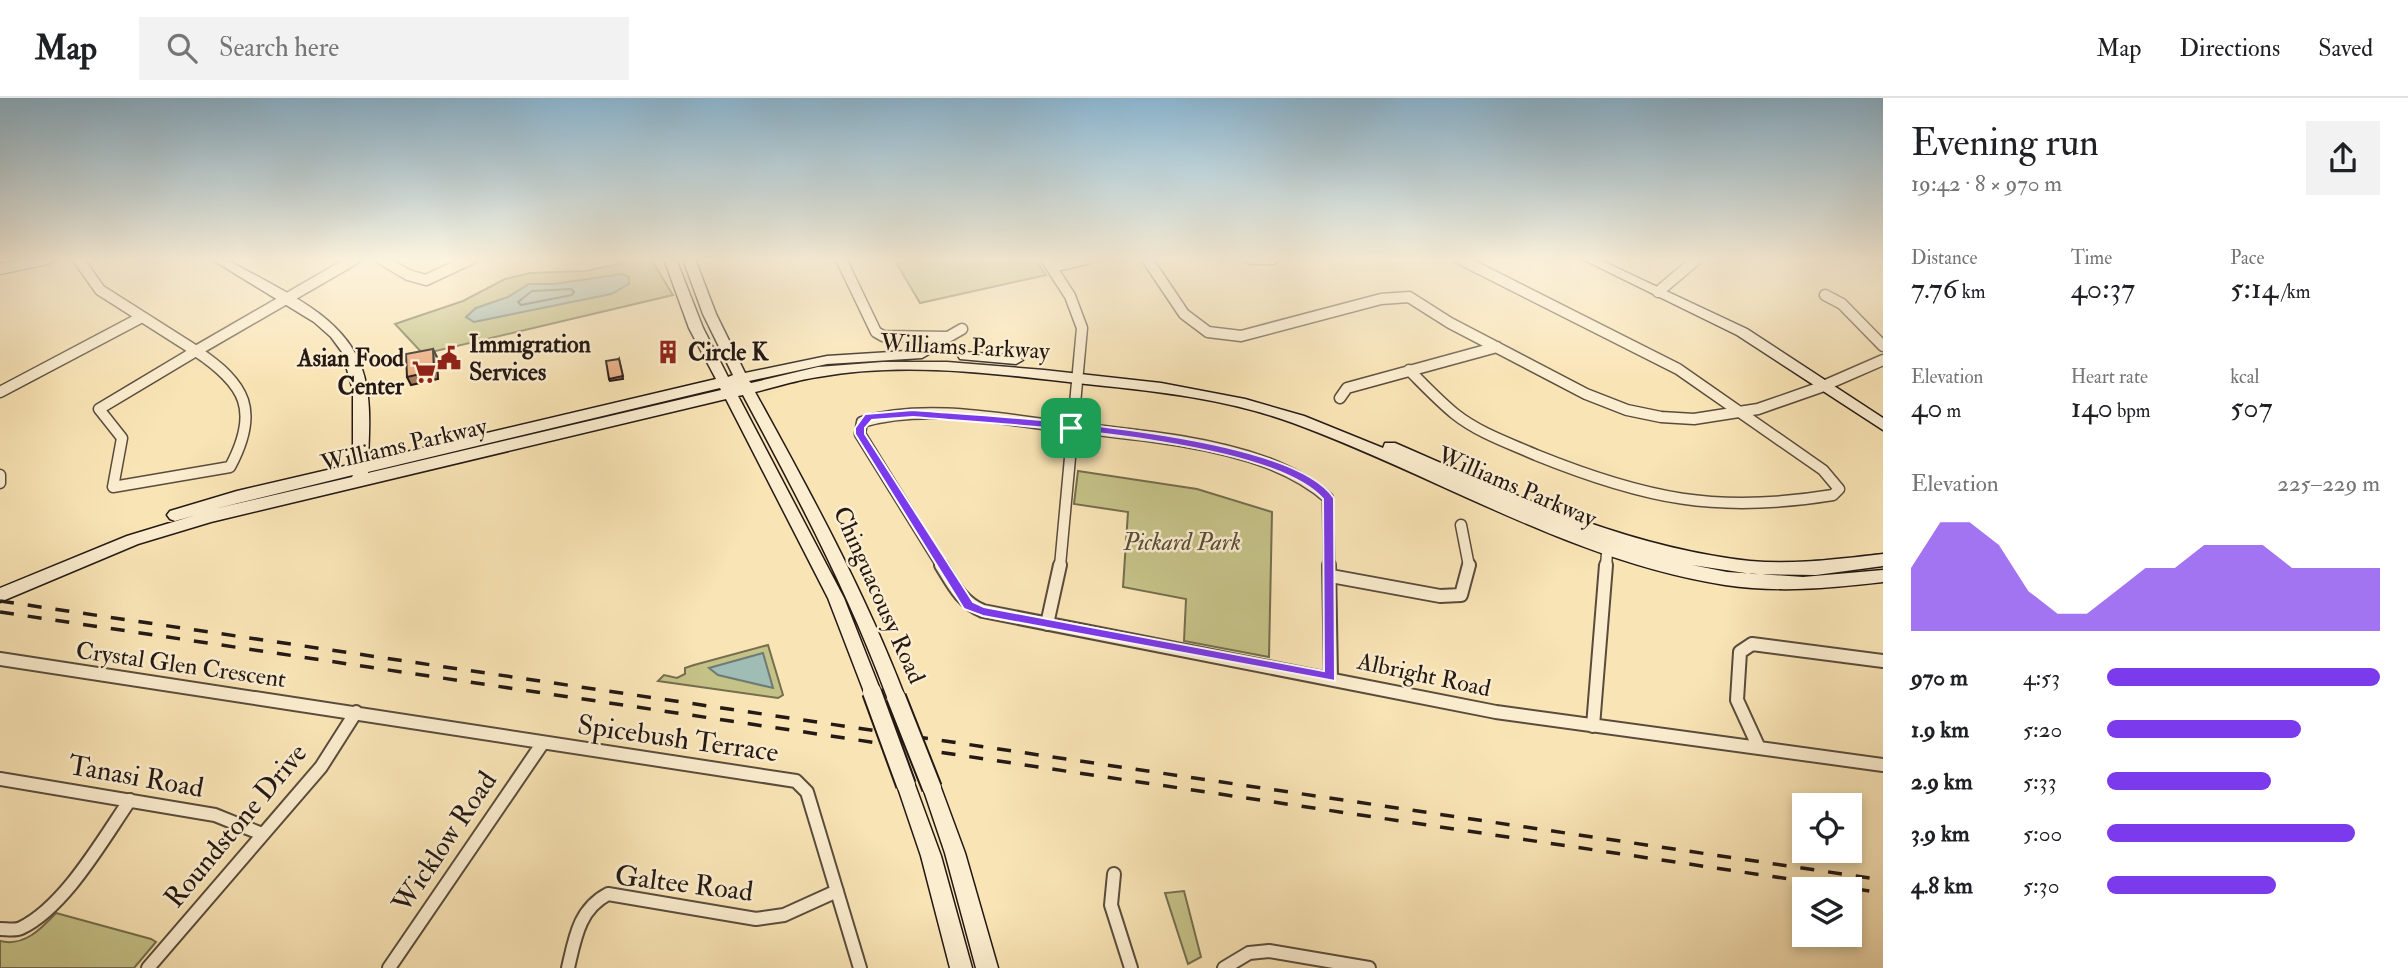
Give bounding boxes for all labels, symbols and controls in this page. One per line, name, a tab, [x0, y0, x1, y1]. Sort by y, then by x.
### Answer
search box	[139, 17, 629, 80]
text: Map	[35, 28, 97, 69]
icon: search	[163, 29, 201, 67]
text: Search here	[219, 32, 339, 64]
text: Map	[2096, 33, 2141, 64]
text: Directions	[2179, 33, 2280, 64]
text: Saved	[2318, 33, 2373, 64]
text: Evening run	[1911, 119, 2099, 167]
button: share	[2306, 121, 2380, 195]
text: 19:42 · 8 × 970 m	[1911, 169, 2062, 198]
text: Distance	[1911, 246, 1977, 270]
text: Time	[2071, 246, 2112, 270]
text: Pace	[2230, 246, 2264, 270]
text: 7.76	[1911, 270, 1958, 307]
text: 40:37	[2071, 270, 2135, 307]
text: 5:14	[2230, 270, 2278, 307]
text: km	[1958, 280, 1985, 304]
text: /km	[2278, 280, 2311, 304]
street label: Williams Parkway	[878, 327, 1051, 367]
place label: Immigration Services	[469, 329, 592, 388]
place label: Circle K	[688, 337, 769, 368]
building icon: Circle K	[654, 338, 682, 366]
place label: Asian Food Center	[296, 343, 405, 402]
public building icon: Immigration Services	[435, 344, 463, 372]
supermarket icon: Asian Food Center	[410, 358, 438, 386]
text: Elevation	[1911, 365, 1983, 389]
text: Heart rate	[2071, 365, 2148, 389]
text: kcal	[2230, 365, 2259, 389]
text: 40	[1911, 389, 1943, 426]
text: 140	[2071, 389, 2113, 426]
text: 507	[2230, 389, 2272, 426]
pin	[1041, 398, 1101, 458]
text: m	[1943, 399, 1961, 423]
text: bpm	[2113, 399, 2151, 423]
icon: arrive	[1052, 409, 1090, 447]
street label: Williams Parkway	[317, 411, 491, 479]
street label: Williams Parkway	[1432, 439, 1602, 535]
text: Elevation	[1911, 469, 1999, 498]
text: 225–229 m	[2277, 469, 2380, 498]
street label: Chinguacousy Road	[826, 502, 932, 689]
park label: Pickard Park	[1122, 527, 1241, 558]
street label: Crystal Glen Crescent	[74, 635, 288, 695]
street label: Albright Road	[1353, 646, 1494, 704]
text: 970 m	[1911, 663, 1968, 692]
text: 4:53	[2023, 663, 2060, 692]
street label: Spicebush Terrace	[575, 708, 781, 770]
text: 1.9 km	[1911, 715, 1969, 744]
text: 5:20	[2023, 715, 2062, 744]
street label: Roundstone Drive	[157, 736, 315, 915]
street label: Tanasi Road	[66, 748, 207, 806]
street label: Wicklow Road	[384, 765, 505, 920]
text: 2.9 km	[1911, 767, 1973, 796]
text: 5:33	[2023, 767, 2056, 796]
map controls	[1792, 793, 1862, 947]
button: locate	[1792, 793, 1862, 863]
text: 3.9 km	[1911, 819, 1970, 848]
text: 5:00	[2023, 819, 2062, 848]
street label: Galtee Road	[613, 858, 755, 910]
text: 4.8 km	[1911, 871, 1973, 900]
text: 5:30	[2023, 871, 2059, 900]
button: layers	[1792, 877, 1862, 947]

